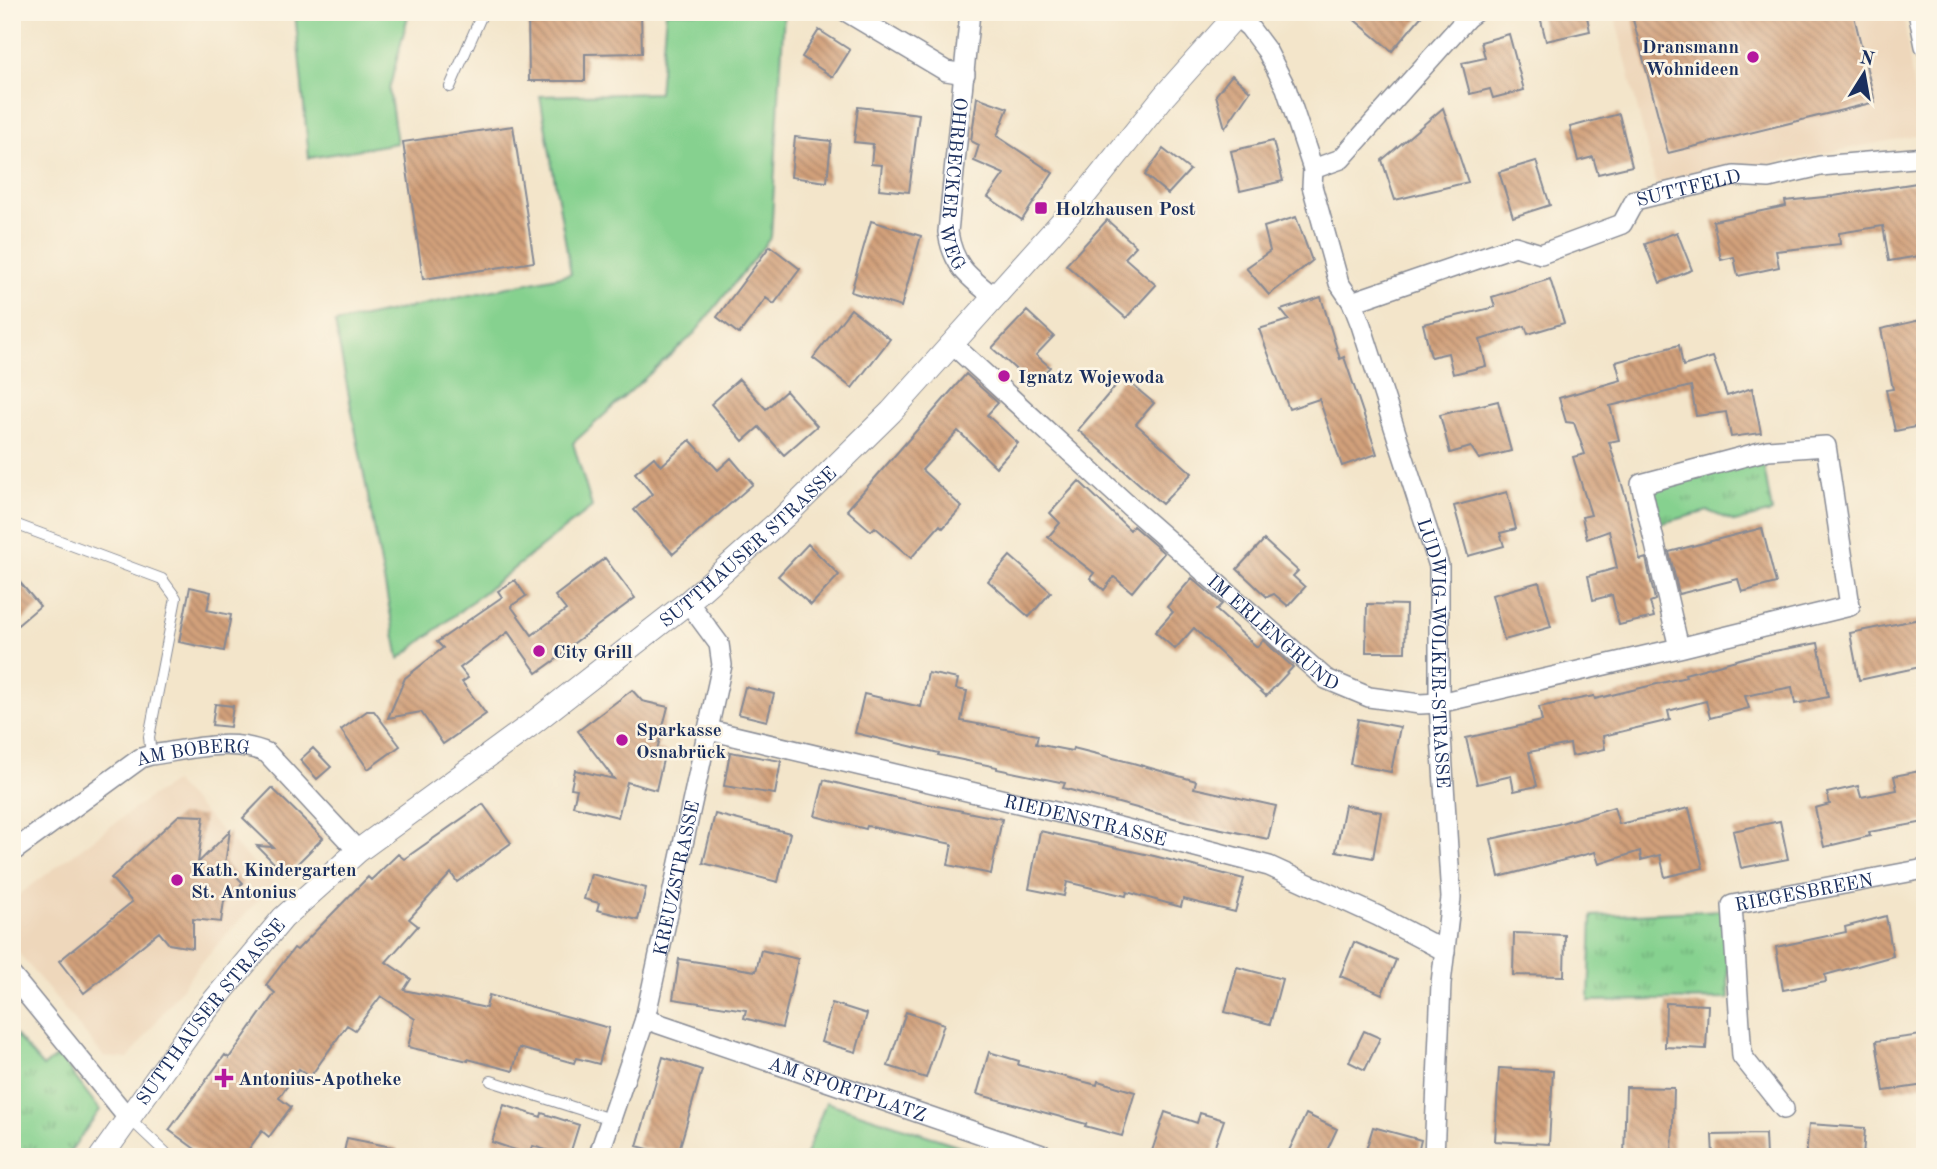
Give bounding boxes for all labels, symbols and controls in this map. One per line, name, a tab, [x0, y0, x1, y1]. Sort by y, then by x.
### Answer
north arrow	[1828, 38, 1898, 108]
place label: Dransmann Wohnideen	[1641, 39, 1739, 80]
marker: Dransmann Wohnideen	[1745, 49, 1761, 65]
text: N	[1858, 49, 1876, 71]
street label: OHRBECKER WEG	[935, 96, 968, 275]
street label: SUTTFELD	[1635, 168, 1743, 211]
marker: Holzhausen Post	[1033, 200, 1049, 216]
place label: Holzhausen Post	[1055, 201, 1196, 220]
marker: Ignatz Wojewoda	[996, 368, 1012, 384]
place label: Ignatz Wojewoda	[1018, 369, 1165, 388]
street label: SUTTHAUSER STRASSE	[657, 464, 841, 632]
street label: LUDWIG-WOLKER-STRASSE	[1412, 516, 1451, 789]
street label: IM ERLENGRUND	[1203, 572, 1341, 695]
marker: City Grill	[531, 643, 547, 659]
place label: City Grill	[553, 644, 633, 663]
place label: Sparkasse Osnabrück	[636, 722, 727, 763]
marker: Sparkasse Osnabrück	[614, 732, 630, 748]
street label: AM BOBERG	[134, 738, 251, 771]
street label: RIEDENSTRASSE	[1002, 793, 1168, 851]
street label: KREUZSTRASSE	[652, 799, 704, 958]
place label: Kath. Kindergarten St. Antonius	[191, 862, 357, 903]
marker: Kath. Kindergarten St. Antonius	[169, 872, 185, 888]
street label: RIEGESBREEN	[1733, 872, 1875, 916]
street label: SUTTHAUSER STRASSE	[134, 916, 290, 1109]
street label: AM SPORTPLATZ	[765, 1055, 928, 1126]
marker: Antonius-Apotheke	[216, 1070, 232, 1086]
place label: Antonius-Apotheke	[238, 1071, 402, 1090]

